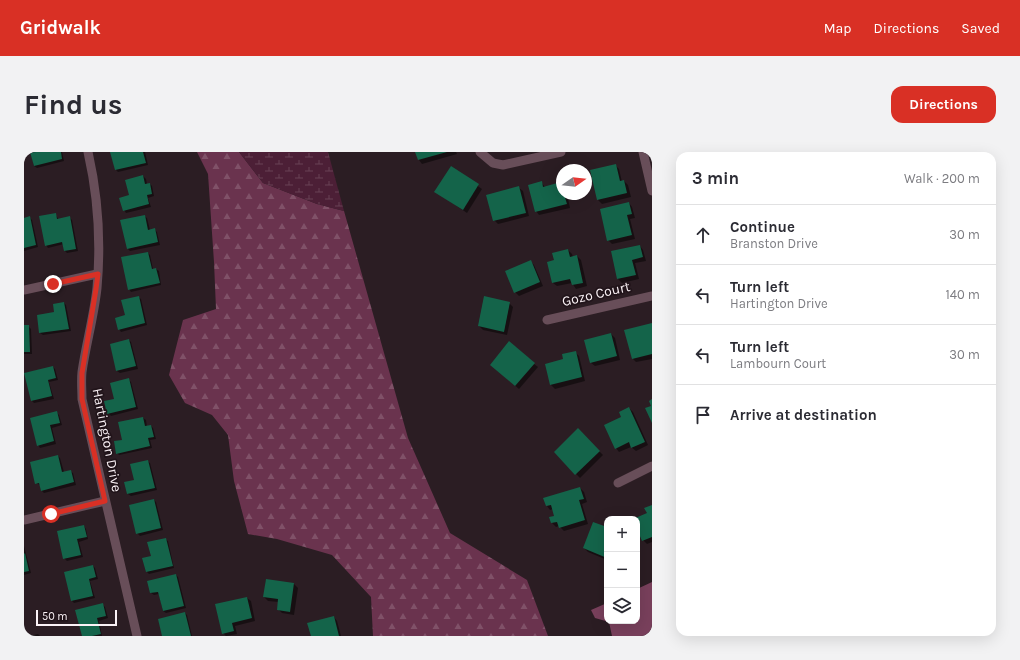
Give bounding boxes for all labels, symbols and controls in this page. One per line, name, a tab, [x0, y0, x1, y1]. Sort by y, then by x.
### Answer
text: Gridwalk	[20, 17, 101, 39]
text: Map	[824, 20, 852, 37]
text: Directions	[874, 20, 939, 37]
text: Saved	[961, 20, 1000, 37]
button: Directions	[891, 86, 996, 123]
text: Find us	[24, 88, 123, 121]
north arrow	[556, 164, 592, 200]
text: 3 min	[692, 168, 739, 188]
text: Walk · 200 m	[904, 171, 980, 186]
text: Continue	[730, 218, 795, 236]
icon: ahead	[692, 224, 714, 246]
text: 30 m	[949, 227, 980, 242]
text: Branston Drive	[730, 236, 818, 251]
route end	[44, 275, 62, 293]
street label: Gozo Court	[560, 278, 632, 310]
text: Turn left	[730, 278, 789, 296]
icon: left	[692, 284, 714, 306]
text: 140 m	[945, 287, 980, 302]
text: Hartington Drive	[730, 296, 828, 311]
text: Turn left	[730, 338, 789, 356]
icon: left	[692, 344, 714, 366]
text: 30 m	[949, 347, 980, 362]
text: Lambourn Court	[730, 356, 826, 371]
street label: Hartington Drive	[89, 387, 125, 493]
icon: arrive	[692, 404, 714, 426]
text: Arrive at destination	[730, 406, 877, 424]
route start	[42, 505, 60, 523]
map controls	[604, 516, 640, 624]
button: +	[604, 516, 640, 552]
button: −	[604, 552, 640, 588]
button: layers	[604, 588, 640, 624]
scale bar	[36, 608, 117, 627]
text: 50 m	[42, 610, 68, 623]

